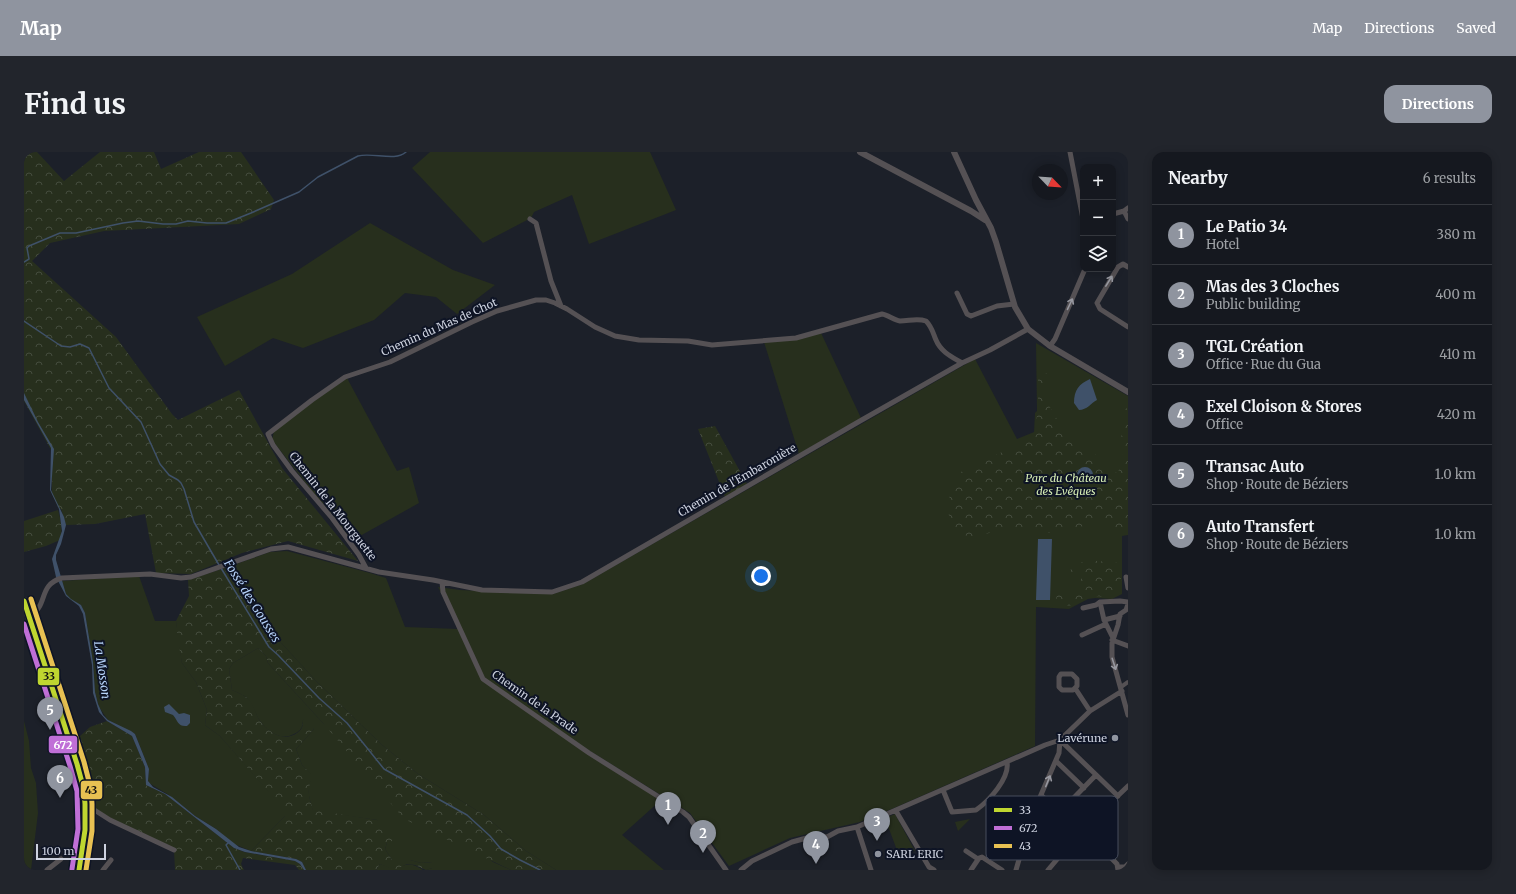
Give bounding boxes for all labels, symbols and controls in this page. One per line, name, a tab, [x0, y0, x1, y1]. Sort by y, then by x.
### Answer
text: Map	[20, 16, 62, 40]
text: Map	[1312, 19, 1342, 37]
text: Directions	[1364, 19, 1434, 37]
text: Saved	[1456, 19, 1496, 37]
button: Directions	[1384, 85, 1492, 123]
text: Find us	[24, 86, 126, 122]
north arrow	[1032, 164, 1068, 200]
map controls	[1080, 164, 1116, 272]
button: +	[1080, 164, 1116, 200]
text: Nearby	[1168, 167, 1228, 189]
text: 6 results	[1423, 170, 1476, 187]
button: −	[1080, 200, 1116, 236]
text: Le Patio 34	[1206, 217, 1287, 236]
text: 1	[1178, 226, 1184, 243]
text: 380 m	[1437, 226, 1476, 243]
button: layers	[1080, 236, 1116, 272]
text: Hotel	[1206, 236, 1239, 253]
one-way arrow	[1105, 276, 1113, 287]
text: Mas des 3 Cloches	[1206, 277, 1339, 296]
text: 2	[1177, 286, 1185, 303]
text: 400 m	[1435, 286, 1476, 303]
street label: Chemin du Mas de Chot	[379, 295, 500, 359]
text: Public building	[1206, 296, 1300, 313]
one-way arrow	[1067, 298, 1074, 310]
text: TGL Création	[1206, 337, 1304, 356]
text: 3	[1177, 346, 1185, 363]
text: 410 m	[1439, 346, 1476, 363]
text: Office · Rue du Gua	[1206, 356, 1321, 373]
text: Exel Cloison & Stores	[1206, 397, 1362, 416]
text: 4	[1177, 406, 1185, 423]
text: 420 m	[1437, 406, 1476, 423]
text: Office	[1206, 416, 1243, 433]
street label: Chemin de l'Embaronière	[675, 440, 799, 520]
street label: Chemin de la Mourguette	[286, 449, 380, 563]
text: Transac Auto	[1206, 457, 1304, 476]
text: 5	[1177, 466, 1185, 483]
text: 1.0 km	[1435, 466, 1476, 483]
park label: Parc du Château des Evêques	[1025, 471, 1107, 498]
text: Shop · Route de Béziers	[1206, 476, 1348, 493]
text: Auto Transfert	[1206, 517, 1315, 536]
text: 6	[1177, 526, 1185, 543]
text: 1.0 km	[1435, 526, 1476, 543]
text: Shop · Route de Béziers	[1206, 536, 1348, 553]
water label: Fossé des Gousses	[220, 556, 284, 645]
your location	[751, 566, 771, 586]
water label: La Mosson	[91, 640, 114, 700]
one-way arrow	[1111, 657, 1118, 670]
line badge: 33	[37, 667, 60, 686]
street label: Chemin de la Prade	[489, 667, 581, 737]
text: 33	[43, 669, 55, 683]
pin: 5	[37, 697, 63, 730]
place label: Lavérune	[1057, 731, 1107, 745]
marker: Lavérune	[1110, 733, 1120, 743]
line badge: 672	[48, 735, 78, 754]
text: 672	[54, 738, 73, 752]
pin: 6	[47, 765, 73, 798]
one-way arrow	[1045, 775, 1052, 787]
line badge: 43	[80, 780, 103, 800]
text: 43	[85, 783, 97, 797]
pin: 1	[655, 792, 681, 825]
legend	[986, 796, 1118, 860]
text: 33	[1019, 803, 1031, 817]
pin: 3	[864, 808, 890, 841]
pin: 2	[690, 820, 716, 853]
text: 672	[1019, 821, 1037, 835]
pin: 4	[803, 831, 829, 864]
text: 43	[1019, 839, 1031, 853]
scale bar	[36, 842, 106, 861]
text: 100 m	[42, 844, 74, 858]
place label: SARL ERIC	[886, 847, 943, 861]
marker: SARL ERIC	[873, 849, 883, 859]

